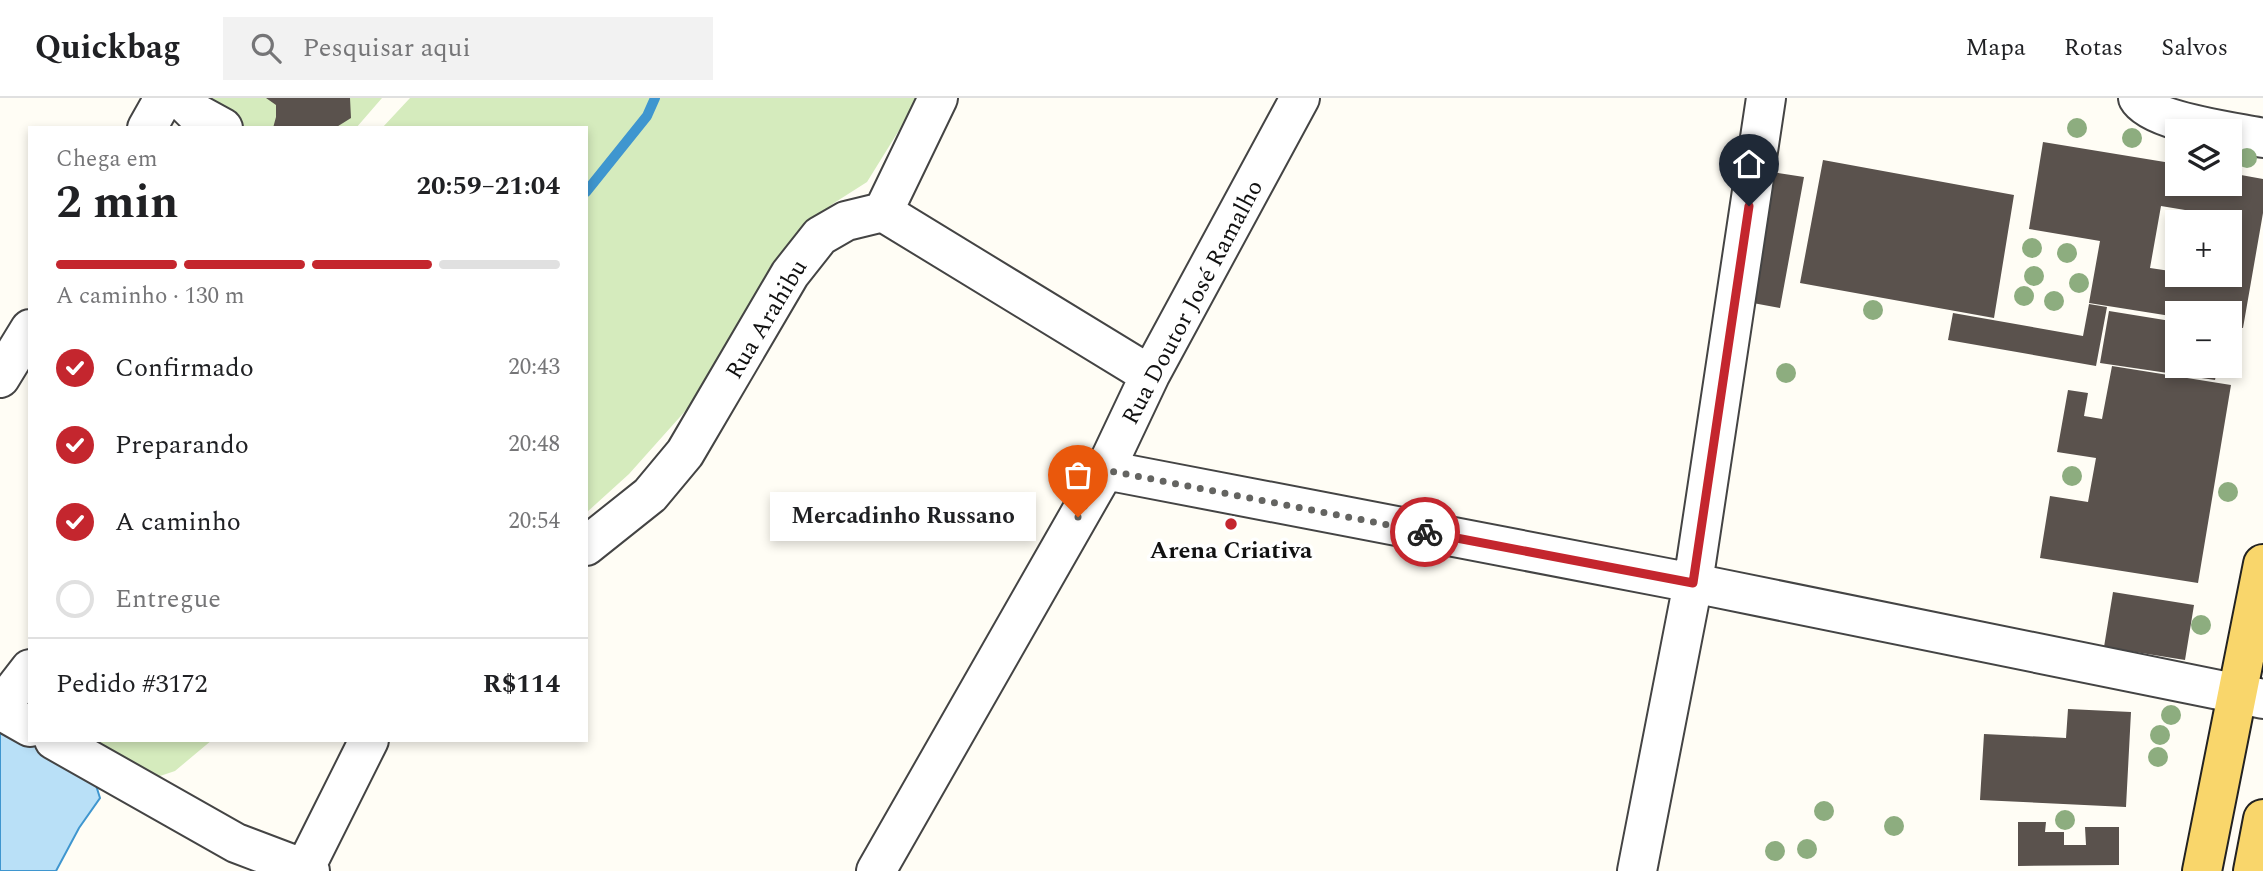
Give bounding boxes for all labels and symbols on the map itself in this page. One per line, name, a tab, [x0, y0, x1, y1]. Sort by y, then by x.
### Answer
pin	[1719, 134, 1779, 206]
street label: Rua Doutor José Ramalho	[1113, 174, 1273, 431]
street label: Rua Arahibu	[717, 253, 817, 387]
pin	[1048, 445, 1108, 517]
callout: Mercadinho Russano	[770, 492, 1036, 542]
courier	[1390, 497, 1460, 567]
marker: Arena Criativa	[1223, 516, 1239, 532]
place label: Arena Criativa	[1150, 533, 1313, 569]

